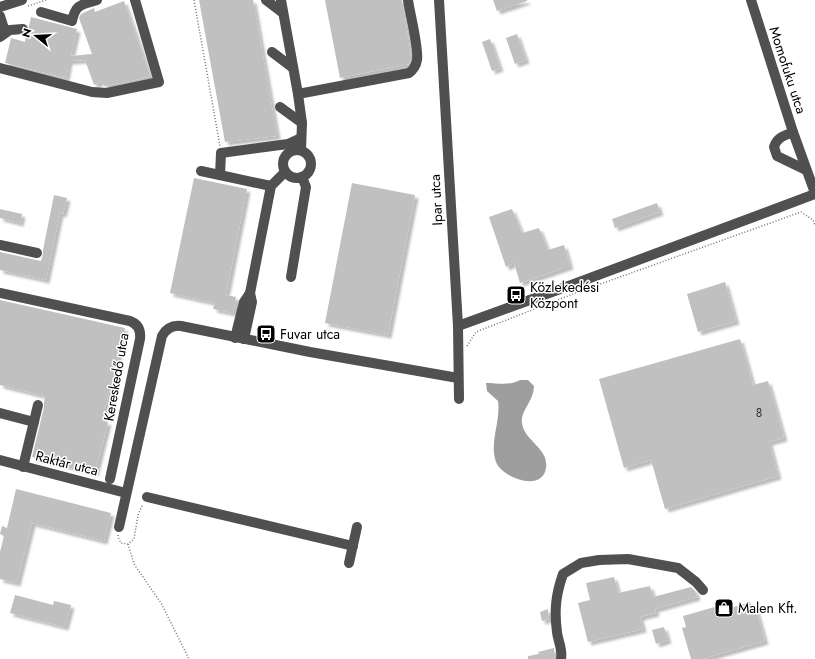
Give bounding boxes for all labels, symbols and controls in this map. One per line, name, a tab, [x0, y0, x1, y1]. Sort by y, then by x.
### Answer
north arrow	[16, 16, 56, 56]
street label: Momofuku utca	[764, 24, 812, 116]
text: N	[18, 26, 35, 40]
street label: Ipar utca	[425, 174, 447, 226]
place label: Közlekedési Központ	[530, 277, 599, 313]
bus stop icon: Közlekedési Központ	[505, 284, 527, 306]
bus stop icon: Fuvar utca	[255, 323, 277, 345]
place label: Fuvar utca	[280, 324, 340, 344]
street label: Kereskedő utca	[98, 331, 134, 423]
house number: 8	[756, 404, 762, 422]
street label: Raktár utca	[34, 446, 100, 480]
shop icon: Malen Kft.	[713, 597, 735, 619]
place label: Malen Kft.	[738, 598, 798, 618]

